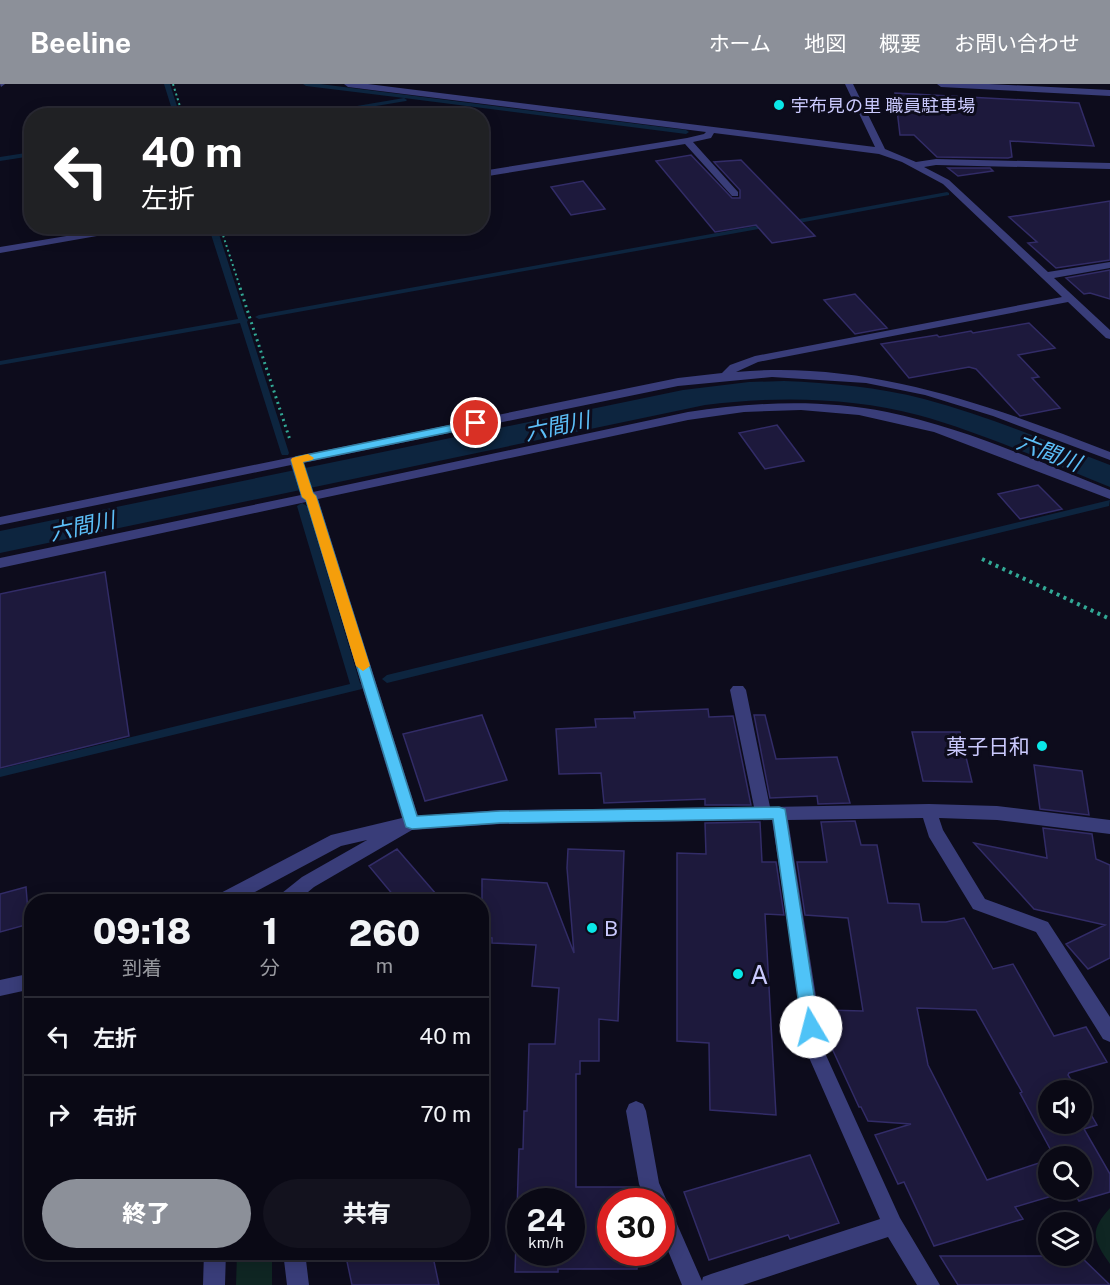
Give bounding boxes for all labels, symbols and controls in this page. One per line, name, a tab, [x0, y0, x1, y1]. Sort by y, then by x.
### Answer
text: Beeline	[30, 26, 131, 59]
text: ホーム	[709, 31, 771, 56]
text: 地図	[804, 31, 846, 56]
text: 概要	[879, 31, 921, 56]
text: お問い合わせ	[954, 31, 1080, 56]
place label: 宇布見の里 職員駐車場	[791, 95, 975, 116]
marker: 宇布見の里 職員駐車場	[772, 98, 786, 112]
text: 40 m	[141, 127, 243, 176]
icon: left	[42, 132, 120, 210]
text: 左折	[141, 182, 195, 214]
pin	[450, 397, 501, 448]
icon: arrive	[459, 406, 492, 439]
water label: 六間川	[522, 406, 594, 446]
water label: 六間川	[1014, 428, 1086, 477]
water label: 六間川	[47, 506, 119, 546]
place label: 菓子日和	[946, 734, 1030, 759]
marker: 菓子日和	[1035, 739, 1049, 753]
text: 09:18	[93, 910, 191, 952]
text: 1	[262, 910, 278, 952]
text: 260	[349, 912, 420, 954]
place label: B	[604, 916, 618, 941]
marker: B	[585, 921, 599, 935]
text: m	[376, 954, 393, 978]
text: 到着	[122, 956, 162, 980]
text: 分	[260, 956, 280, 980]
place label: A	[750, 959, 768, 990]
marker: A	[731, 967, 745, 981]
position arrow	[779, 995, 843, 1059]
icon: left	[42, 1020, 75, 1053]
text: 40 m	[419, 1023, 471, 1049]
text: 左折	[93, 1025, 137, 1051]
map controls	[1038, 1080, 1092, 1266]
button: sound	[1038, 1080, 1092, 1134]
icon: right	[42, 1098, 75, 1131]
text: 70 m	[420, 1101, 471, 1127]
text: 右折	[93, 1103, 137, 1129]
button: search	[1038, 1146, 1092, 1200]
button: 終了	[42, 1179, 251, 1248]
button: 共有	[263, 1179, 471, 1248]
speed limit sign: 30	[597, 1188, 675, 1266]
text: 24	[527, 1202, 565, 1238]
button: layers	[1038, 1212, 1092, 1266]
text: km/h	[528, 1234, 564, 1251]

